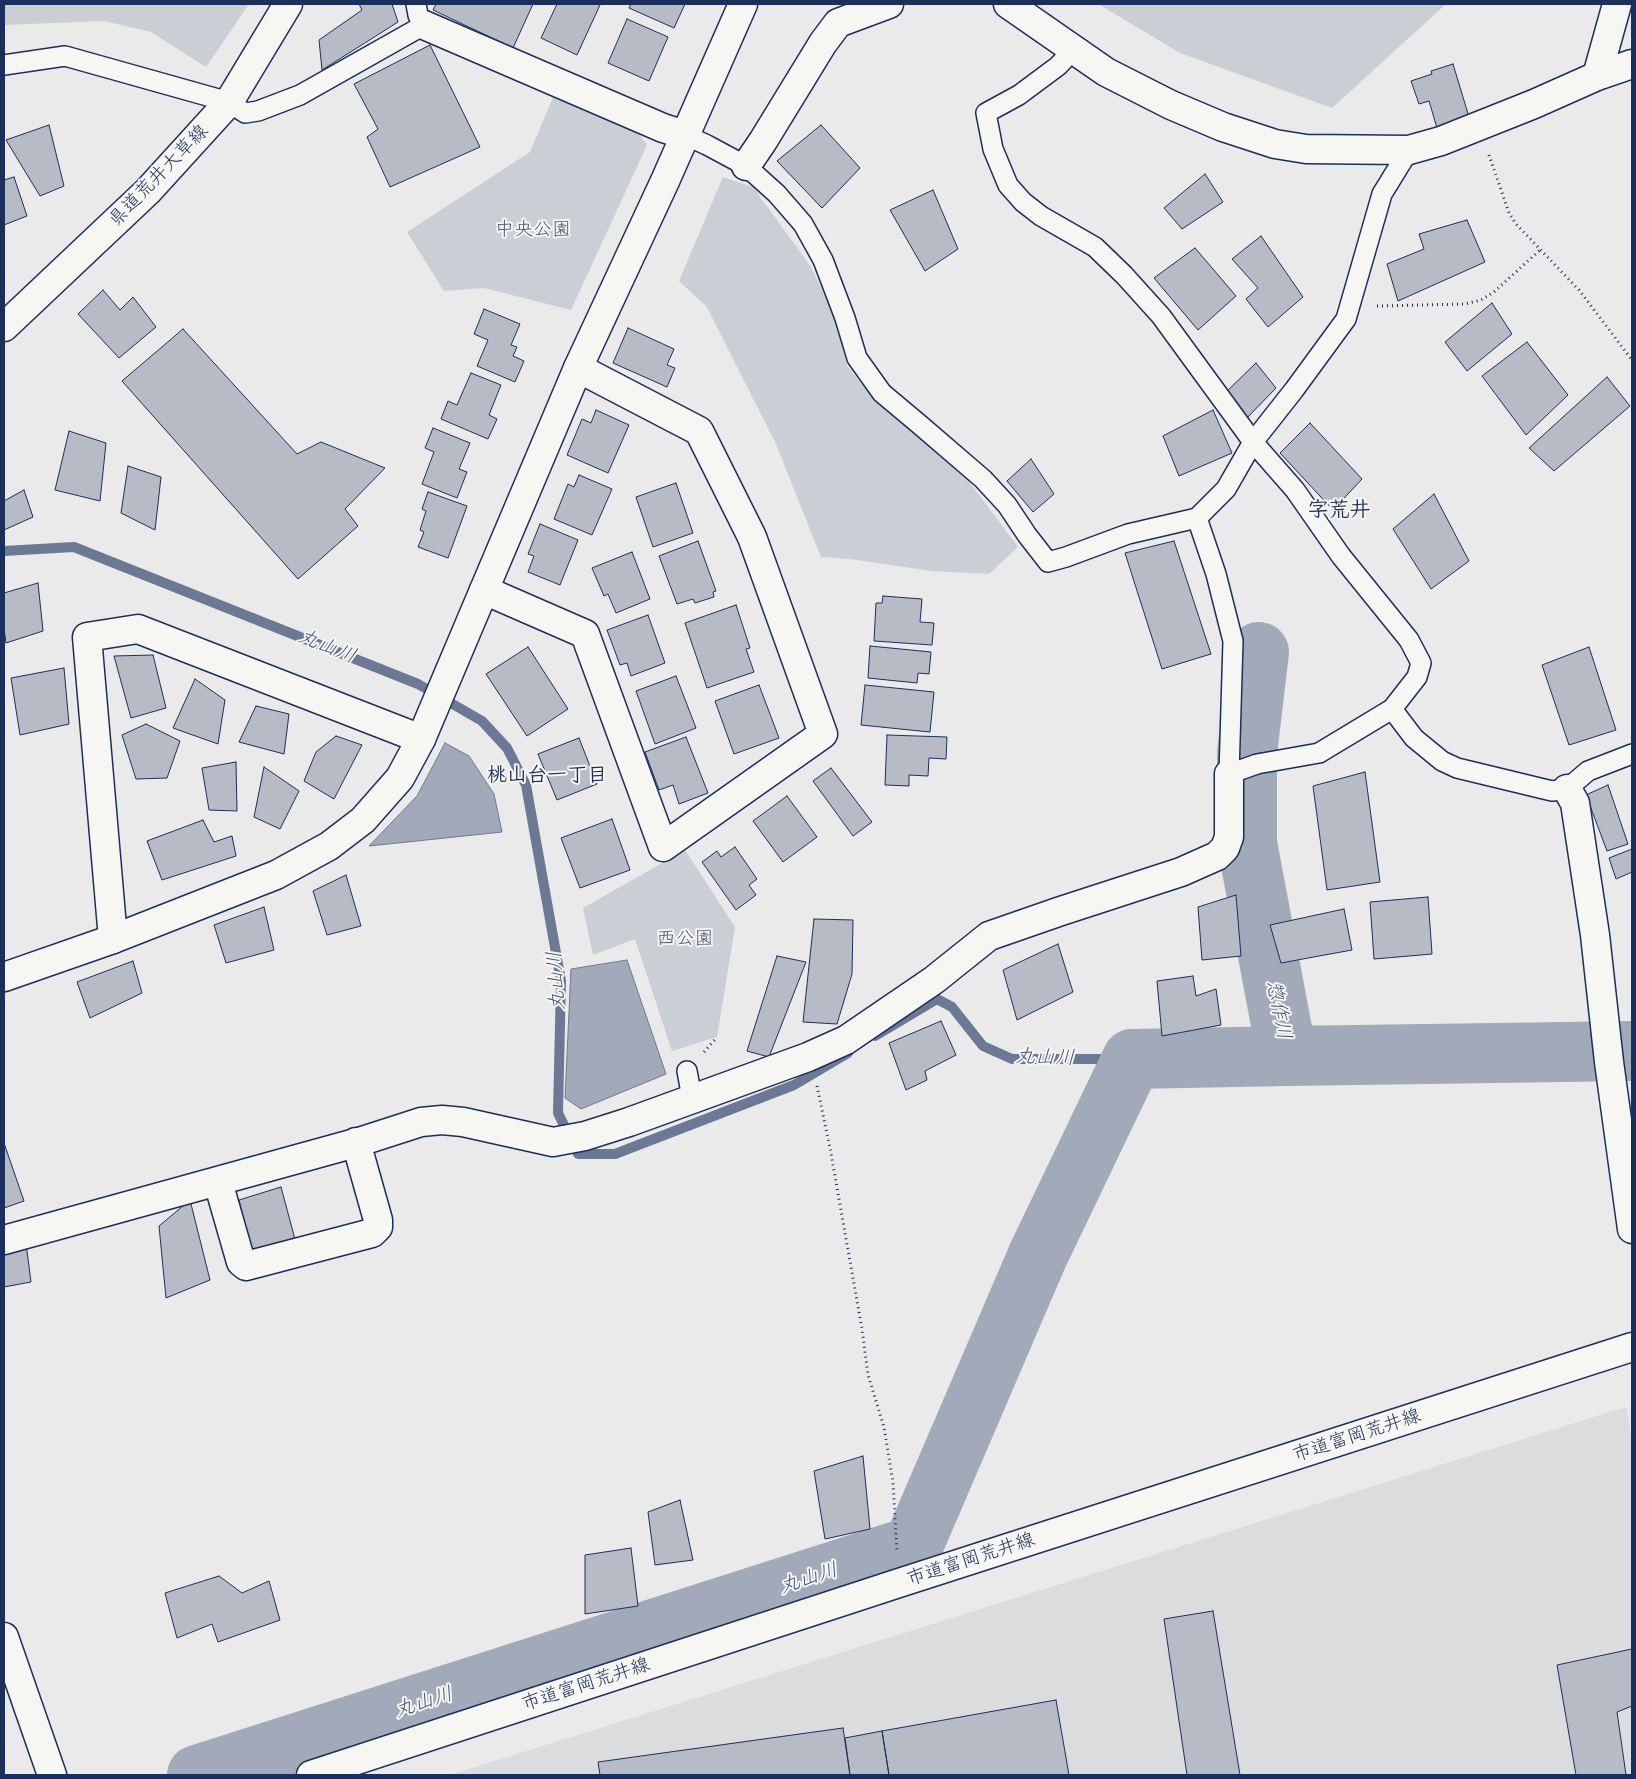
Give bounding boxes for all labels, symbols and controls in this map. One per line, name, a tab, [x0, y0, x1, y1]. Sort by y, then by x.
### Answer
street label: 県道荒井大草線	[105, 120, 213, 232]
park label: 中央公園	[495, 219, 571, 241]
district label: 字荒井	[1308, 498, 1370, 524]
water label: 丸山川	[295, 625, 359, 669]
district label: 桃山台一丁目	[487, 764, 607, 788]
park label: 西公園	[657, 928, 713, 950]
water label: 丸山川	[543, 950, 571, 1012]
water label: 惣作川	[1260, 978, 1296, 1042]
water label: 丸山川	[1015, 1045, 1075, 1071]
street label: 市道富岡荒井線	[1290, 1405, 1424, 1467]
street label: 市道富岡荒井線	[904, 1529, 1038, 1591]
water label: 丸山川	[777, 1558, 841, 1600]
street label: 市道富岡荒井線	[519, 1654, 653, 1716]
water label: 丸山川	[392, 1682, 456, 1724]

